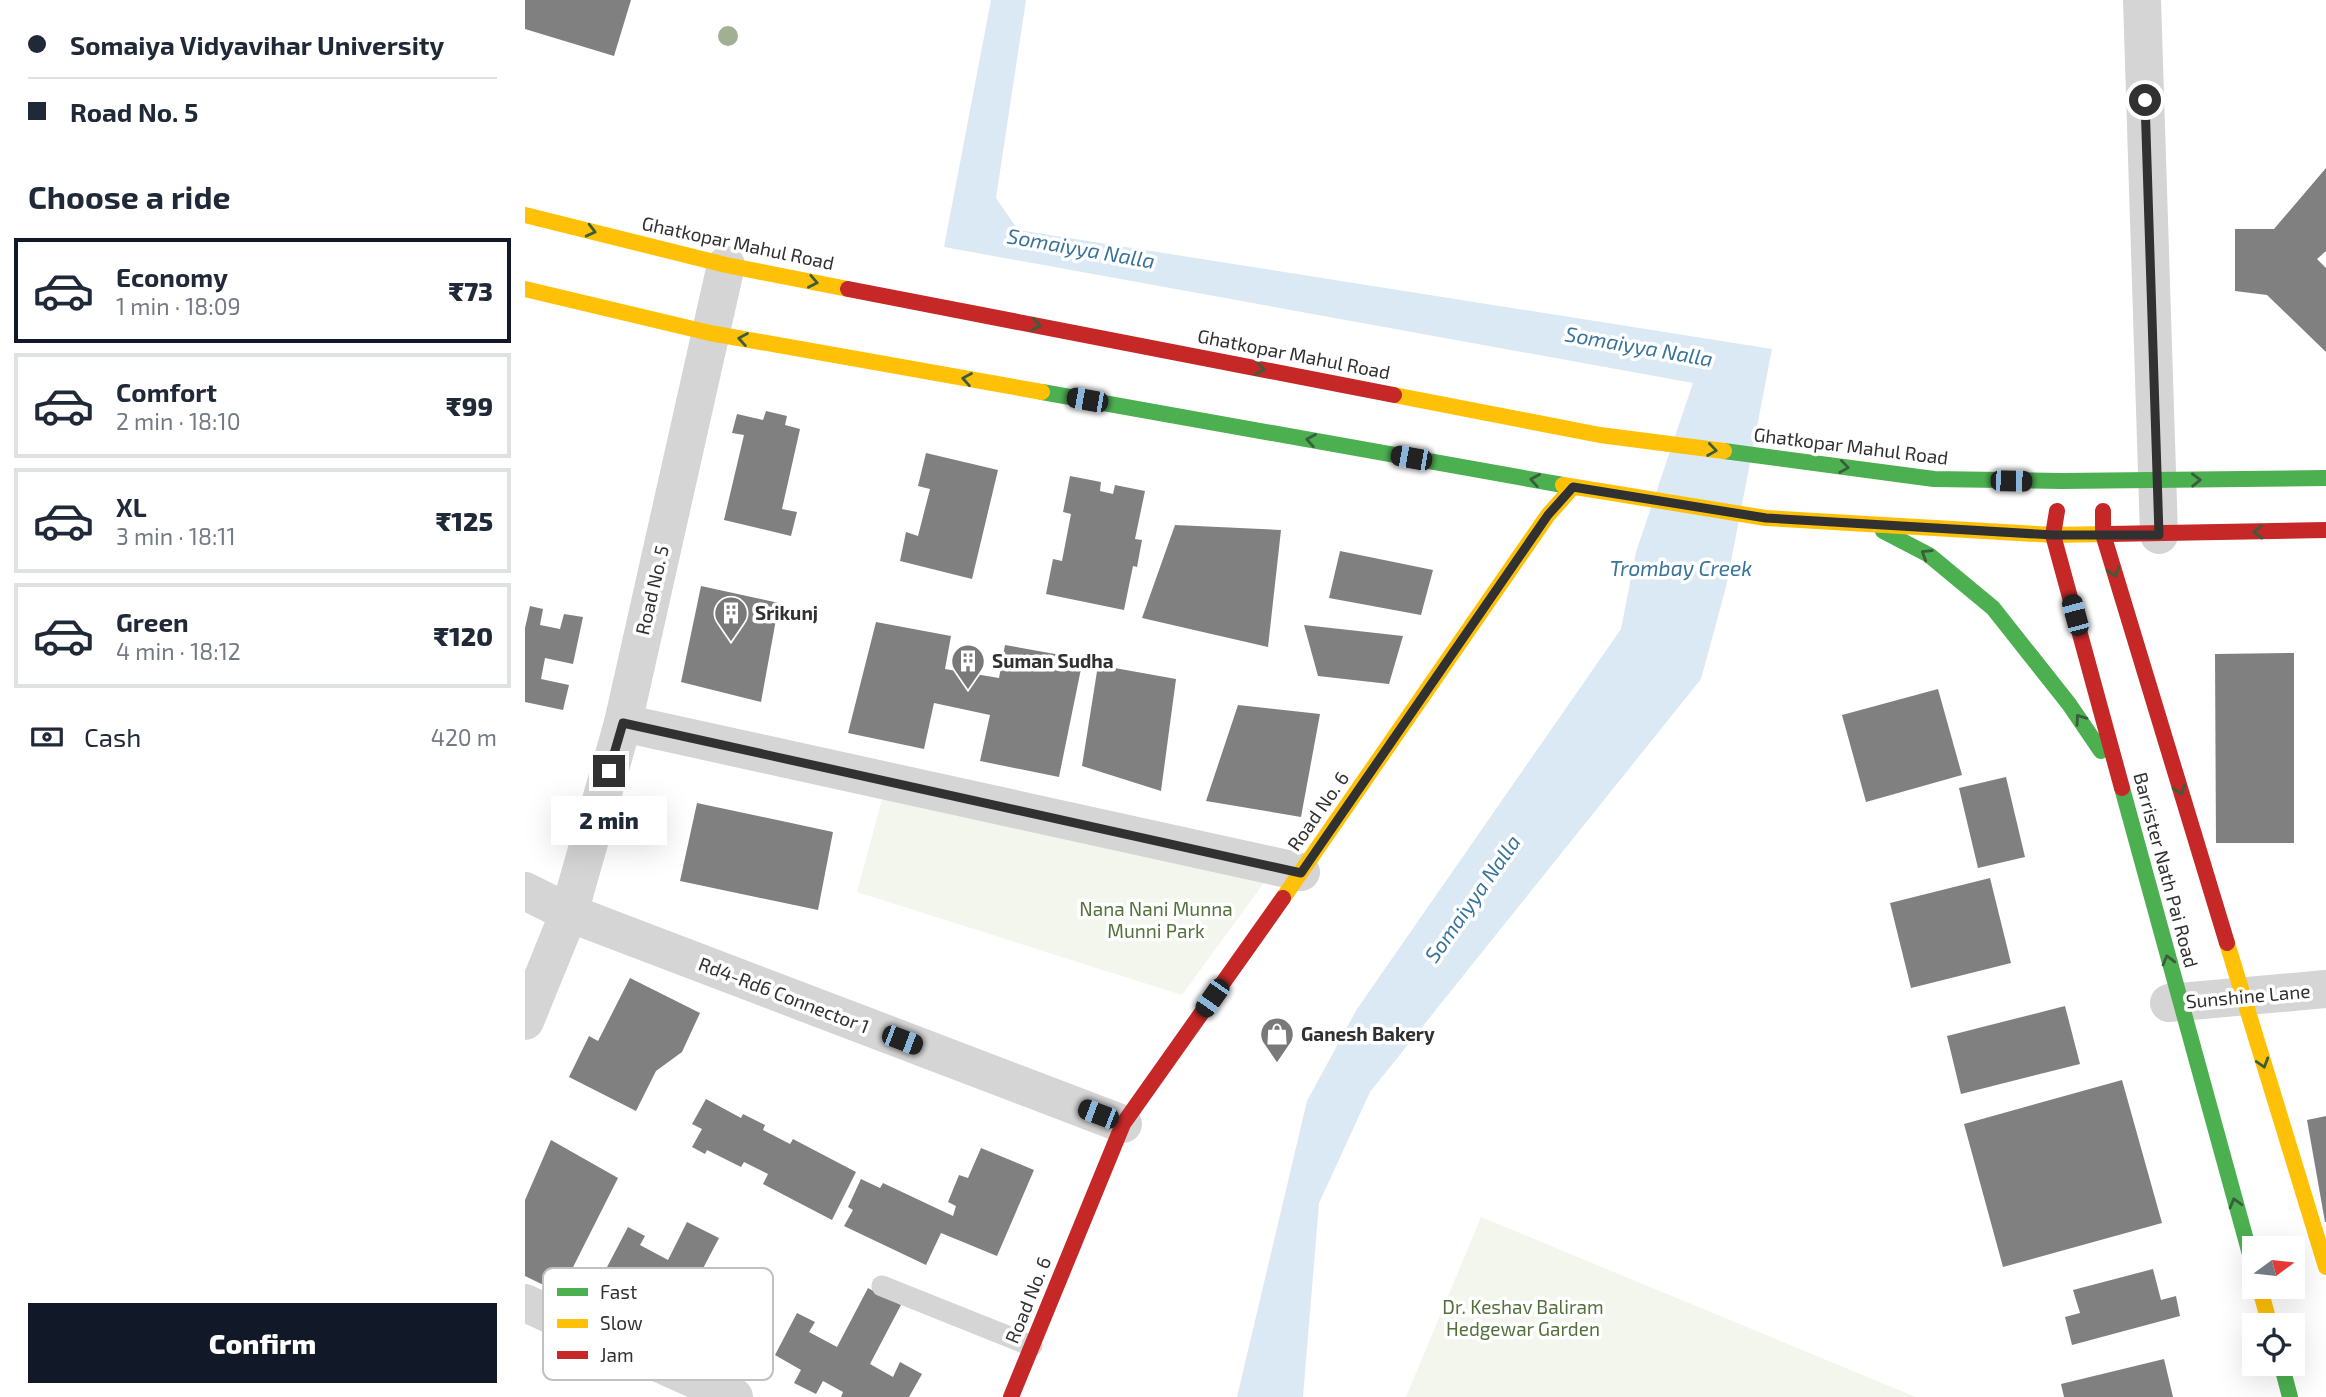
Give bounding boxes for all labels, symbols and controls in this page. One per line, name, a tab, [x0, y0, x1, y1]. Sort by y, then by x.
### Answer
text: Somaiya Vidyavihar University	[70, 29, 444, 60]
route start	[2129, 84, 2161, 116]
text: Road No. 5	[70, 96, 198, 127]
text: Choose a ride	[28, 177, 231, 215]
street label: Ghatkopar Mahul Road	[640, 211, 836, 274]
water label: Somaiyya Nalla	[1005, 222, 1157, 274]
one-way arrow	[585, 223, 597, 237]
icon: car	[32, 259, 95, 322]
text: Economy	[116, 261, 228, 292]
one-way arrow	[807, 273, 819, 288]
text: ₹73	[448, 275, 493, 306]
text: 1 min · 18:09	[116, 292, 241, 320]
one-way arrow	[1030, 317, 1042, 332]
water label: Somaiyya Nalla	[1563, 320, 1715, 372]
street label: Ghatkopar Mahul Road	[1196, 324, 1392, 383]
one-way arrow	[737, 332, 749, 347]
one-way arrow	[1254, 360, 1266, 375]
one-way arrow	[961, 372, 973, 387]
icon: car	[32, 374, 95, 437]
text: Comfort	[116, 376, 217, 407]
car	[1065, 386, 1110, 414]
text: ₹99	[446, 390, 493, 421]
text: 2 min · 18:10	[116, 407, 241, 435]
street label: Ghatkopar Mahul Road	[1752, 422, 1950, 469]
one-way arrow	[1306, 434, 1318, 449]
one-way arrow	[1706, 442, 1718, 457]
car	[1389, 444, 1434, 472]
one-way arrow	[1838, 460, 1850, 475]
car	[1990, 470, 2033, 492]
one-way arrow	[2190, 473, 2201, 488]
one-way arrow	[1529, 474, 1541, 489]
icon: car	[32, 489, 95, 552]
text: XL	[116, 491, 147, 522]
text: ₹125	[436, 505, 493, 536]
text: 3 min · 18:11	[116, 522, 236, 550]
one-way arrow	[2252, 524, 2263, 539]
street label: Road No. 5	[630, 543, 673, 637]
one-way arrow	[1920, 550, 1933, 563]
water label: Trombay Creek	[1610, 555, 1752, 581]
one-way arrow	[2106, 566, 2121, 578]
car	[2060, 592, 2091, 638]
building icon: Srikunj	[712, 594, 750, 643]
place label: Srikunj	[755, 601, 818, 624]
icon: car	[32, 604, 95, 667]
text: Green	[116, 606, 189, 637]
text: ₹120	[433, 620, 493, 651]
text: 4 min · 18:12	[116, 637, 241, 665]
building icon: Suman Sudha	[949, 642, 987, 691]
place label: Suman Sudha	[992, 649, 1114, 672]
one-way arrow	[2076, 714, 2088, 727]
icon: cash	[28, 718, 66, 756]
text: Cash	[84, 721, 141, 752]
text: 420 m	[431, 723, 497, 751]
route end	[593, 755, 625, 787]
street label: Road No. 6	[1282, 767, 1353, 855]
street label: Barrister Nath Pai Road	[2129, 770, 2204, 970]
one-way arrow	[2172, 784, 2187, 796]
callout: 2 min	[551, 796, 667, 844]
text: 2 min	[579, 806, 639, 834]
water label: Somaiyya Nalla	[1419, 830, 1526, 967]
park label: Nana Nani Munna Munni Park	[1079, 897, 1233, 942]
street label: Rd4-Rd6 Connector 1	[696, 951, 873, 1038]
one-way arrow	[2162, 954, 2177, 966]
car	[1192, 975, 1233, 1021]
street label: Sunshine Lane	[2185, 979, 2311, 1012]
shop icon: Ganesh Bakery	[1258, 1015, 1296, 1064]
place label: Ganesh Bakery	[1301, 1022, 1435, 1046]
car	[879, 1023, 926, 1057]
one-way arrow	[2255, 1057, 2270, 1069]
car	[1075, 1097, 1122, 1131]
one-way arrow	[2229, 1197, 2244, 1209]
north arrow	[2242, 1236, 2305, 1298]
map controls	[2242, 1236, 2305, 1376]
street label: Road No. 6	[1000, 1253, 1055, 1347]
legend	[543, 1268, 773, 1380]
text: Fast	[600, 1280, 637, 1303]
park label: Dr. Keshav Baliram Hedgewar Garden	[1442, 1295, 1604, 1340]
button: Confirm	[28, 1303, 497, 1383]
text: Slow	[600, 1311, 643, 1334]
button: locate	[2242, 1313, 2305, 1376]
text: Jam	[600, 1343, 634, 1366]

